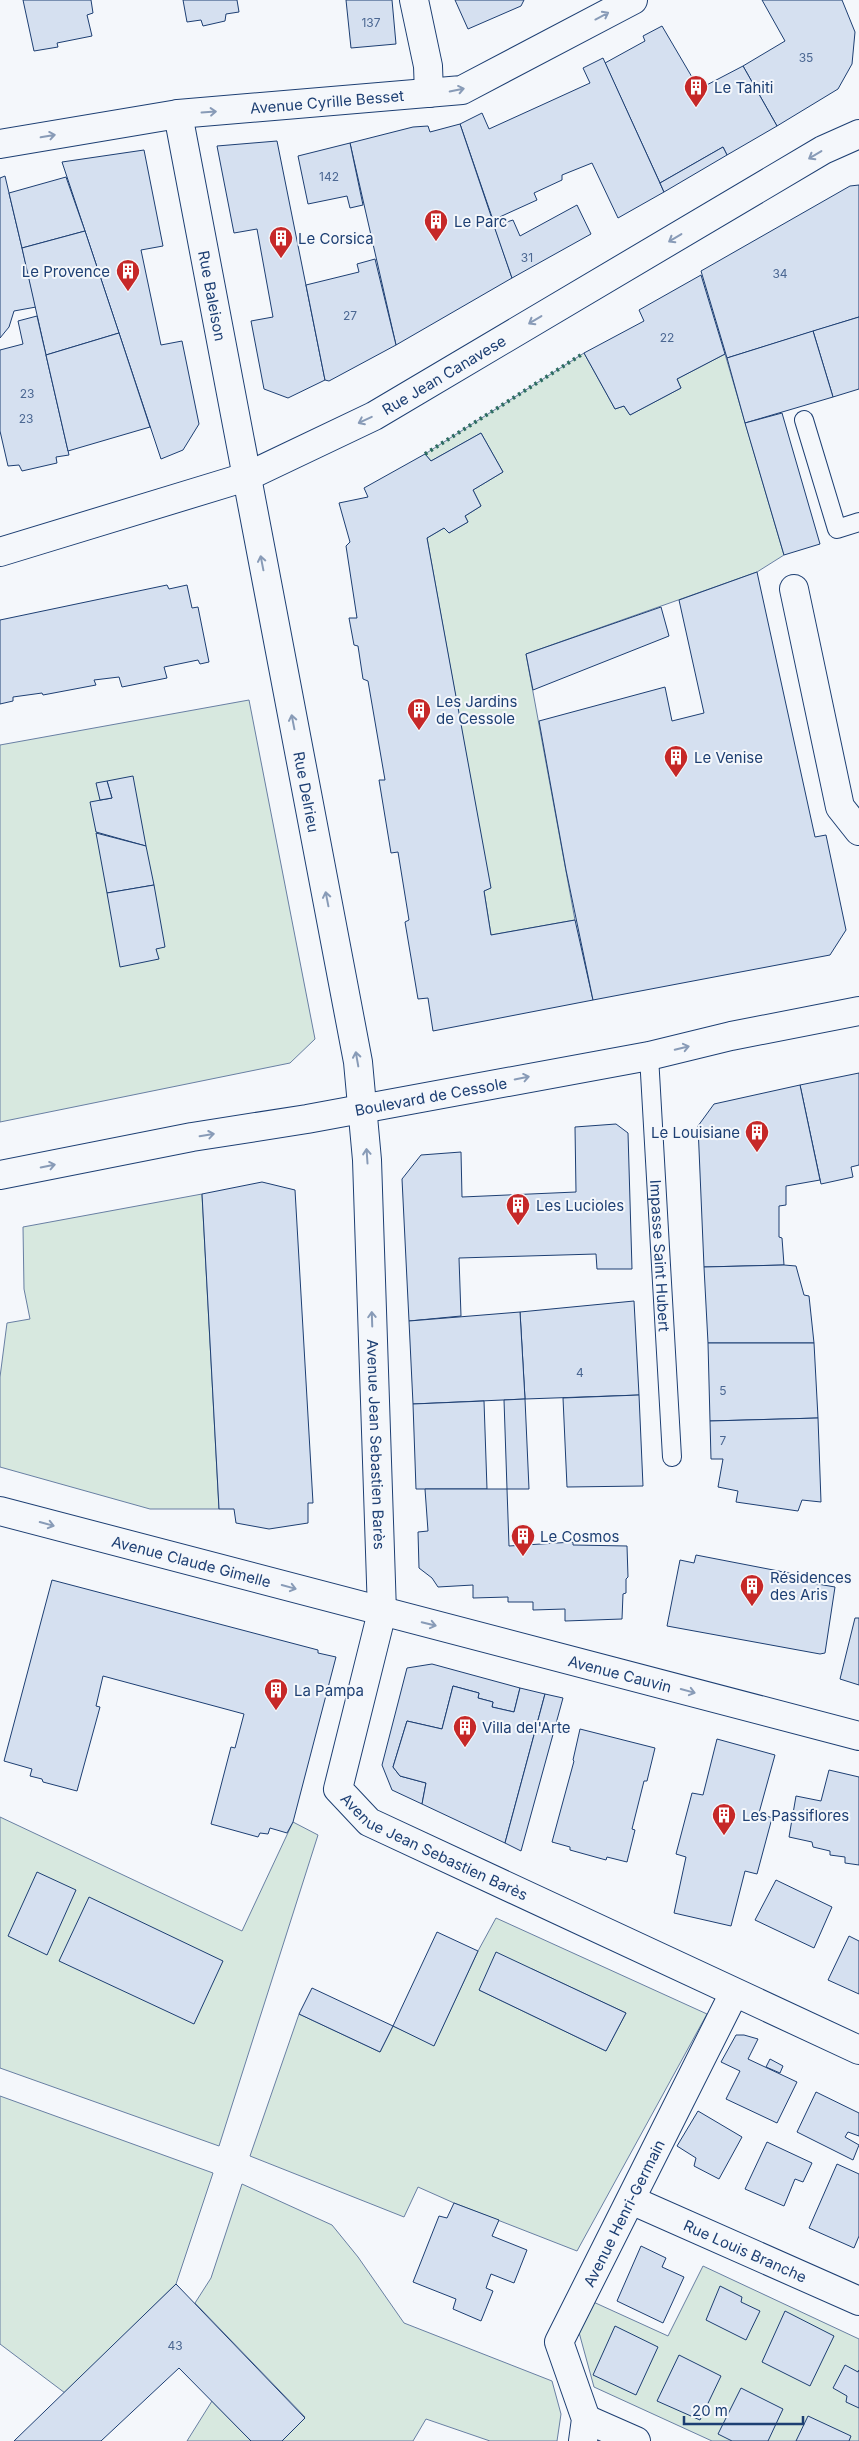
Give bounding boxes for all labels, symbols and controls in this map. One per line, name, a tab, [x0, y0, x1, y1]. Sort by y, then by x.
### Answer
one-way arrow	[594, 11, 609, 21]
house number: 137	[361, 15, 381, 30]
house number: 35	[799, 50, 813, 65]
building icon: Le Tahiti	[683, 74, 709, 108]
place label: Le Tahiti	[714, 78, 774, 97]
one-way arrow	[449, 84, 465, 94]
street label: Avenue Cyrille Besset	[249, 85, 405, 117]
one-way arrow	[200, 107, 216, 116]
one-way arrow	[40, 130, 56, 140]
one-way arrow	[809, 151, 823, 161]
house number: 142	[319, 169, 339, 184]
building icon: Le Parc	[423, 208, 449, 242]
place label: Le Parc	[454, 212, 507, 231]
building icon: Le Corsica	[268, 225, 294, 259]
place label: Le Corsica	[298, 229, 374, 248]
one-way arrow	[669, 233, 683, 243]
street label: Rue Baleison	[195, 249, 230, 343]
house number: 31	[521, 250, 533, 265]
building icon: Le Provence	[115, 258, 141, 292]
place label: Le Provence	[22, 262, 110, 281]
house number: 34	[772, 266, 788, 281]
house number: 27	[343, 308, 357, 323]
one-way arrow	[529, 316, 543, 326]
house number: 22	[660, 330, 674, 345]
street label: Rue Jean Canavese	[378, 331, 509, 419]
house number: 23	[20, 386, 34, 401]
house number: 23	[19, 411, 33, 426]
one-way arrow	[358, 416, 373, 425]
one-way arrow	[257, 555, 267, 571]
place label: Les Jardins de Cessole	[436, 692, 517, 728]
building icon: Les Jardins de Cessole	[406, 697, 432, 731]
one-way arrow	[287, 715, 297, 731]
building icon: Le Venise	[663, 744, 689, 778]
place label: Le Venise	[694, 748, 763, 767]
street label: Rue Delrieu	[290, 750, 324, 834]
one-way arrow	[321, 892, 331, 908]
one-way arrow	[673, 1043, 689, 1052]
one-way arrow	[351, 1051, 361, 1067]
street label: Boulevard de Cessole	[353, 1073, 508, 1120]
one-way arrow	[514, 1073, 530, 1082]
building icon: Le Louisiane	[744, 1119, 770, 1153]
place label: Le Louisiane	[651, 1123, 740, 1142]
one-way arrow	[199, 1129, 215, 1139]
one-way arrow	[362, 1148, 371, 1164]
one-way arrow	[39, 1160, 55, 1170]
street label: Impasse Saint Hubert	[647, 1179, 674, 1332]
building icon: Les Lucioles	[505, 1192, 531, 1226]
place label: Les Lucioles	[536, 1196, 624, 1215]
one-way arrow	[368, 1311, 377, 1327]
street label: Avenue Jean Sebastien Barès	[363, 1339, 389, 1550]
house number: 4	[576, 1365, 584, 1380]
house number: 5	[719, 1383, 727, 1398]
house number: 7	[720, 1433, 727, 1448]
one-way arrow	[39, 1519, 55, 1529]
building icon: Le Cosmos	[510, 1523, 536, 1557]
place label: Le Cosmos	[540, 1527, 619, 1546]
street label: Avenue Claude Gimelle	[110, 1531, 273, 1591]
place label: Résidences des Aris	[770, 1568, 852, 1604]
building icon: Résidences des Aris	[739, 1573, 765, 1607]
one-way arrow	[281, 1583, 297, 1592]
one-way arrow	[421, 1620, 437, 1629]
street label: Avenue Cauvin	[566, 1651, 674, 1696]
building icon: La Pampa	[263, 1677, 289, 1711]
place label: La Pampa	[294, 1681, 364, 1700]
one-way arrow	[680, 1687, 696, 1697]
building icon: Villa del'Arte	[452, 1714, 478, 1748]
place label: Villa del'Arte	[482, 1718, 571, 1737]
street label: Avenue Jean Sebastien Barès	[337, 1789, 531, 1904]
building icon: Les Passiflores	[711, 1802, 737, 1836]
place label: Les Passiflores	[742, 1806, 849, 1825]
street label: Avenue Henri-Germain	[579, 2136, 668, 2290]
street label: Rue Louis Branche	[681, 2215, 810, 2286]
house number: 43	[167, 2338, 183, 2353]
scale bar	[684, 2394, 803, 2426]
text: 20 m	[692, 2401, 728, 2420]

